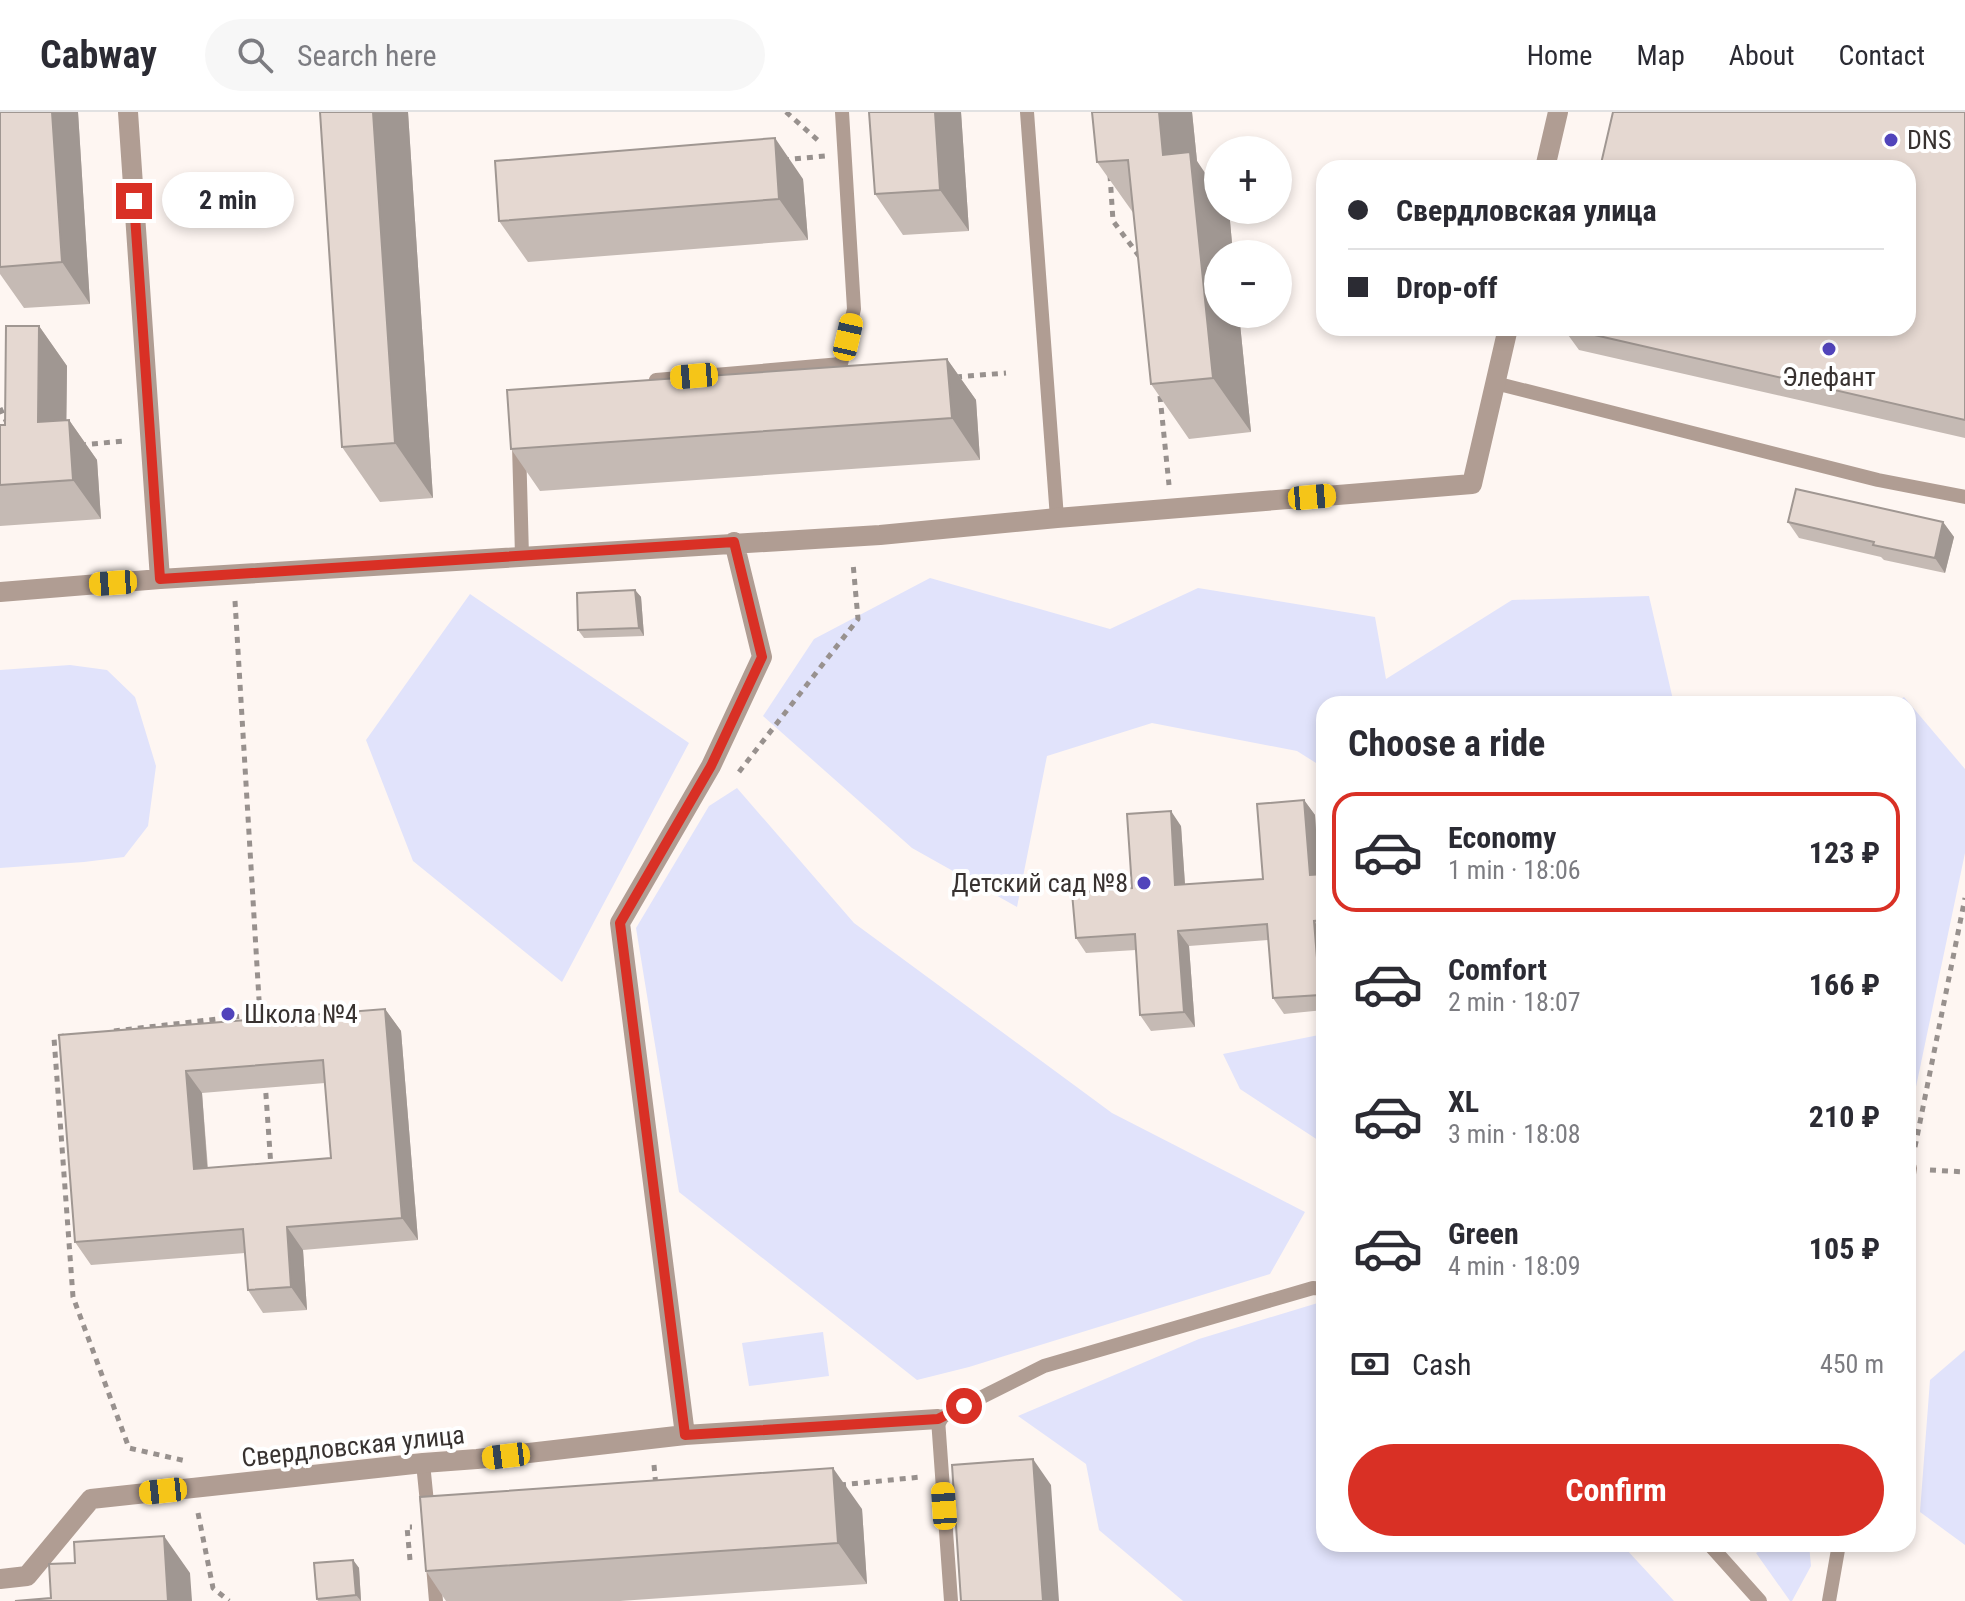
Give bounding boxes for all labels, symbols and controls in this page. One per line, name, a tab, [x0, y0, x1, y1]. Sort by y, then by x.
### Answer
search box	[205, 19, 765, 91]
text: Cabway	[40, 33, 157, 77]
icon: search	[233, 33, 277, 77]
text: Search here	[297, 38, 437, 73]
text: Home	[1527, 39, 1592, 72]
text: Map	[1636, 39, 1685, 72]
text: About	[1729, 39, 1795, 72]
text: Contact	[1839, 39, 1925, 72]
place label: DNS	[1907, 125, 1951, 155]
marker: DNS	[1882, 131, 1900, 149]
map controls	[1204, 136, 1292, 328]
button: +	[1204, 136, 1292, 224]
callout: 2 min	[162, 173, 294, 229]
route end	[116, 183, 152, 219]
text: 2 min	[199, 185, 257, 215]
text: Свердловская улица	[1396, 193, 1657, 228]
button: −	[1204, 240, 1292, 328]
text: Drop-off	[1396, 270, 1498, 305]
car	[831, 311, 865, 363]
marker: Элефант	[1820, 340, 1838, 358]
car	[669, 362, 719, 390]
place label: Элефант	[1782, 362, 1876, 392]
car	[1287, 483, 1337, 511]
car	[88, 569, 138, 597]
text: Choose a ride	[1348, 723, 1545, 765]
icon: car	[1352, 816, 1424, 888]
text: Economy	[1448, 820, 1556, 855]
text: 123 ₽	[1809, 835, 1880, 870]
text: 1 min · 18:06	[1448, 855, 1581, 885]
place label: Детский сад №8	[952, 868, 1128, 898]
marker: Детский сад №8	[1135, 874, 1153, 892]
icon: car	[1352, 948, 1424, 1020]
text: Comfort	[1448, 952, 1547, 987]
text: 166 ₽	[1809, 967, 1880, 1002]
text: 2 min · 18:07	[1448, 987, 1581, 1017]
place label: Школа №4	[244, 999, 358, 1029]
marker: Школа №4	[219, 1005, 237, 1023]
icon: car	[1352, 1080, 1424, 1152]
text: XL	[1448, 1084, 1479, 1119]
text: 210 ₽	[1809, 1099, 1880, 1134]
text: 3 min · 18:08	[1448, 1119, 1581, 1149]
icon: car	[1352, 1212, 1424, 1284]
text: Green	[1448, 1216, 1519, 1251]
text: 105 ₽	[1809, 1231, 1880, 1266]
text: 4 min · 18:09	[1448, 1251, 1581, 1281]
icon: cash	[1348, 1342, 1392, 1386]
text: Cash	[1412, 1347, 1472, 1382]
text: 450 m	[1820, 1349, 1884, 1379]
route start	[946, 1388, 982, 1424]
street label: Свердловская улица	[240, 1419, 466, 1473]
car	[481, 1441, 531, 1471]
button: Confirm	[1348, 1444, 1884, 1536]
car	[138, 1477, 188, 1505]
car	[930, 1481, 958, 1531]

